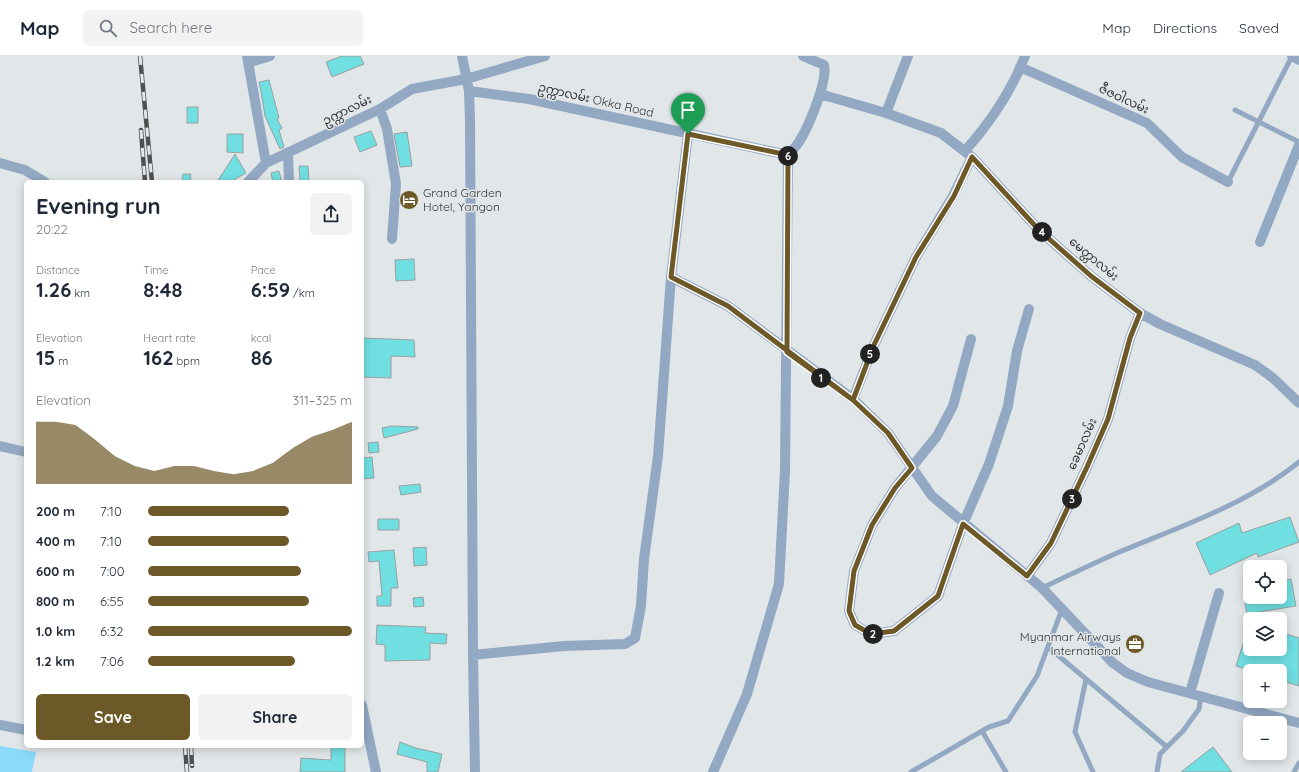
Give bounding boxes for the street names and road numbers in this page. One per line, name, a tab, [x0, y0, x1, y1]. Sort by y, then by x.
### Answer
street label: ဥက္ကာလမ်း Okka Road	[536, 78, 656, 123]
street label: ဇီဇဝါလမ်း	[1097, 80, 1152, 117]
street label: ဥက္ကာလမ်း	[319, 90, 375, 131]
street label: မေတ္တာလမ်း	[1064, 233, 1123, 286]
street label: ခေမာလမ်း	[1063, 415, 1100, 472]

